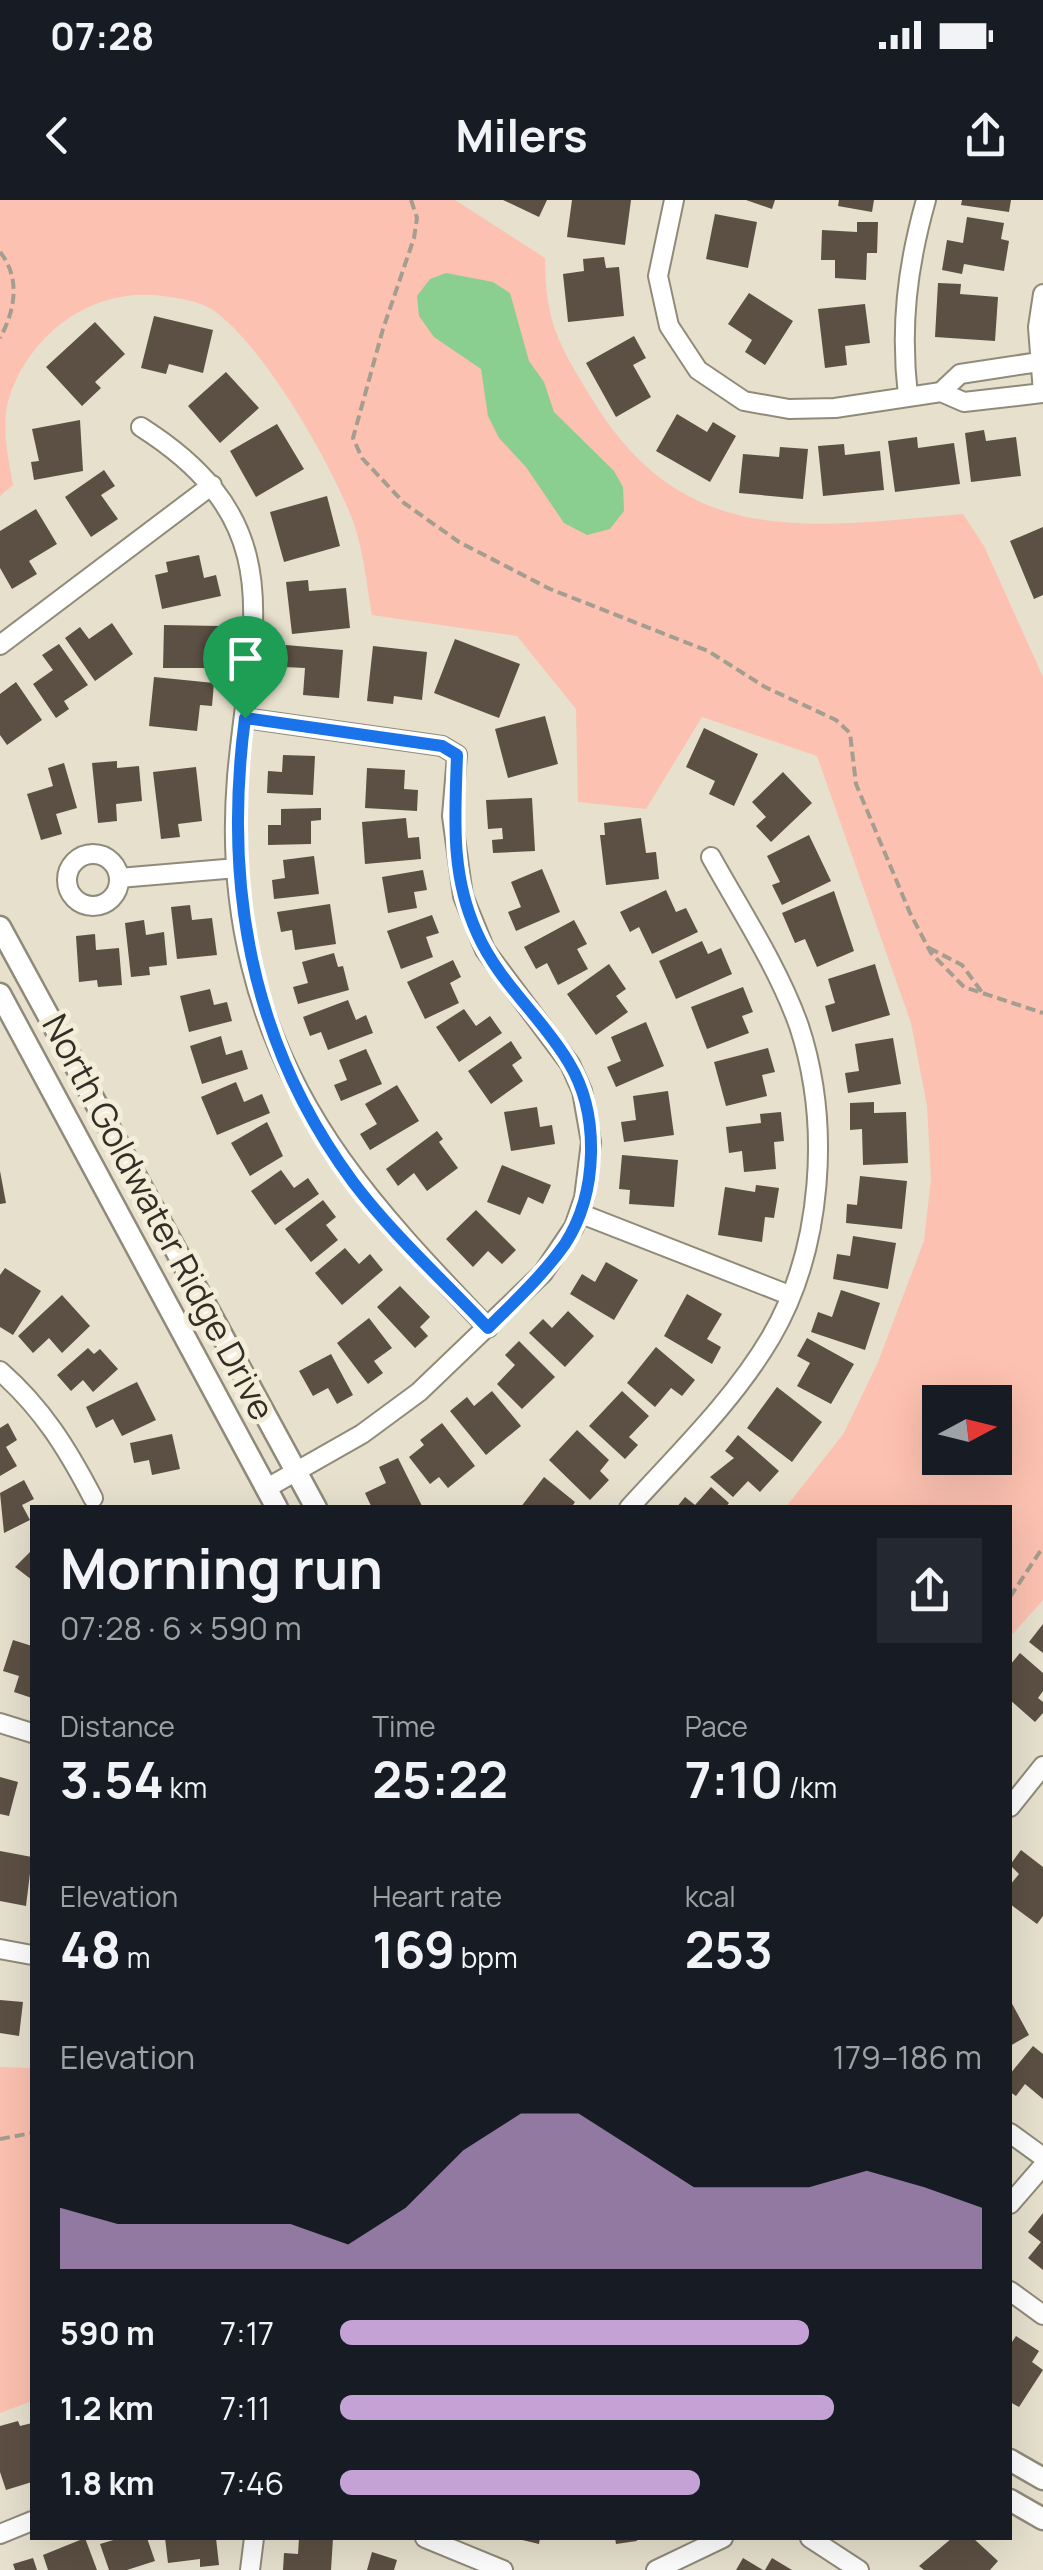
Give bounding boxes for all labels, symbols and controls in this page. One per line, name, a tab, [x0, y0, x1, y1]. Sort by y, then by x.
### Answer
text: 07:28	[50, 9, 154, 61]
text: Milers	[455, 104, 588, 166]
icon: back	[30, 108, 85, 163]
icon: share	[958, 108, 1013, 163]
pin	[203, 616, 288, 719]
icon: arrive	[218, 631, 273, 686]
street label: North Goldwater Ridge Drive	[31, 1006, 287, 1428]
north arrow	[922, 1385, 1012, 1475]
map controls	[922, 1385, 1012, 1475]
text: Morning run	[60, 1530, 383, 1606]
button: share	[877, 1538, 982, 1643]
text: 07:28 · 6 × 590 m	[60, 1606, 302, 1650]
text: Distance	[60, 1707, 175, 1745]
text: Time	[372, 1707, 436, 1745]
text: Pace	[685, 1707, 748, 1745]
text: 3.54	[60, 1745, 164, 1813]
text: 25:22	[372, 1745, 508, 1813]
text: 7:10	[685, 1745, 783, 1813]
text: km	[164, 1768, 207, 1806]
text: /km	[783, 1768, 837, 1806]
text: Elevation	[60, 1877, 178, 1915]
text: Heart rate	[372, 1877, 502, 1915]
text: kcal	[685, 1877, 736, 1915]
text: 48	[60, 1915, 121, 1983]
text: 169	[372, 1915, 455, 1983]
text: 253	[685, 1915, 773, 1983]
text: m	[121, 1938, 150, 1976]
text: bpm	[455, 1938, 518, 1976]
text: Elevation	[60, 2035, 195, 2079]
text: 179–186 m	[833, 2035, 982, 2079]
text: 590 m	[60, 2311, 155, 2355]
text: 7:17	[220, 2311, 274, 2355]
text: 1.2 km	[60, 2386, 154, 2430]
text: 7:11	[220, 2386, 271, 2430]
text: 1.8 km	[60, 2461, 154, 2505]
text: 7:46	[220, 2461, 284, 2505]

